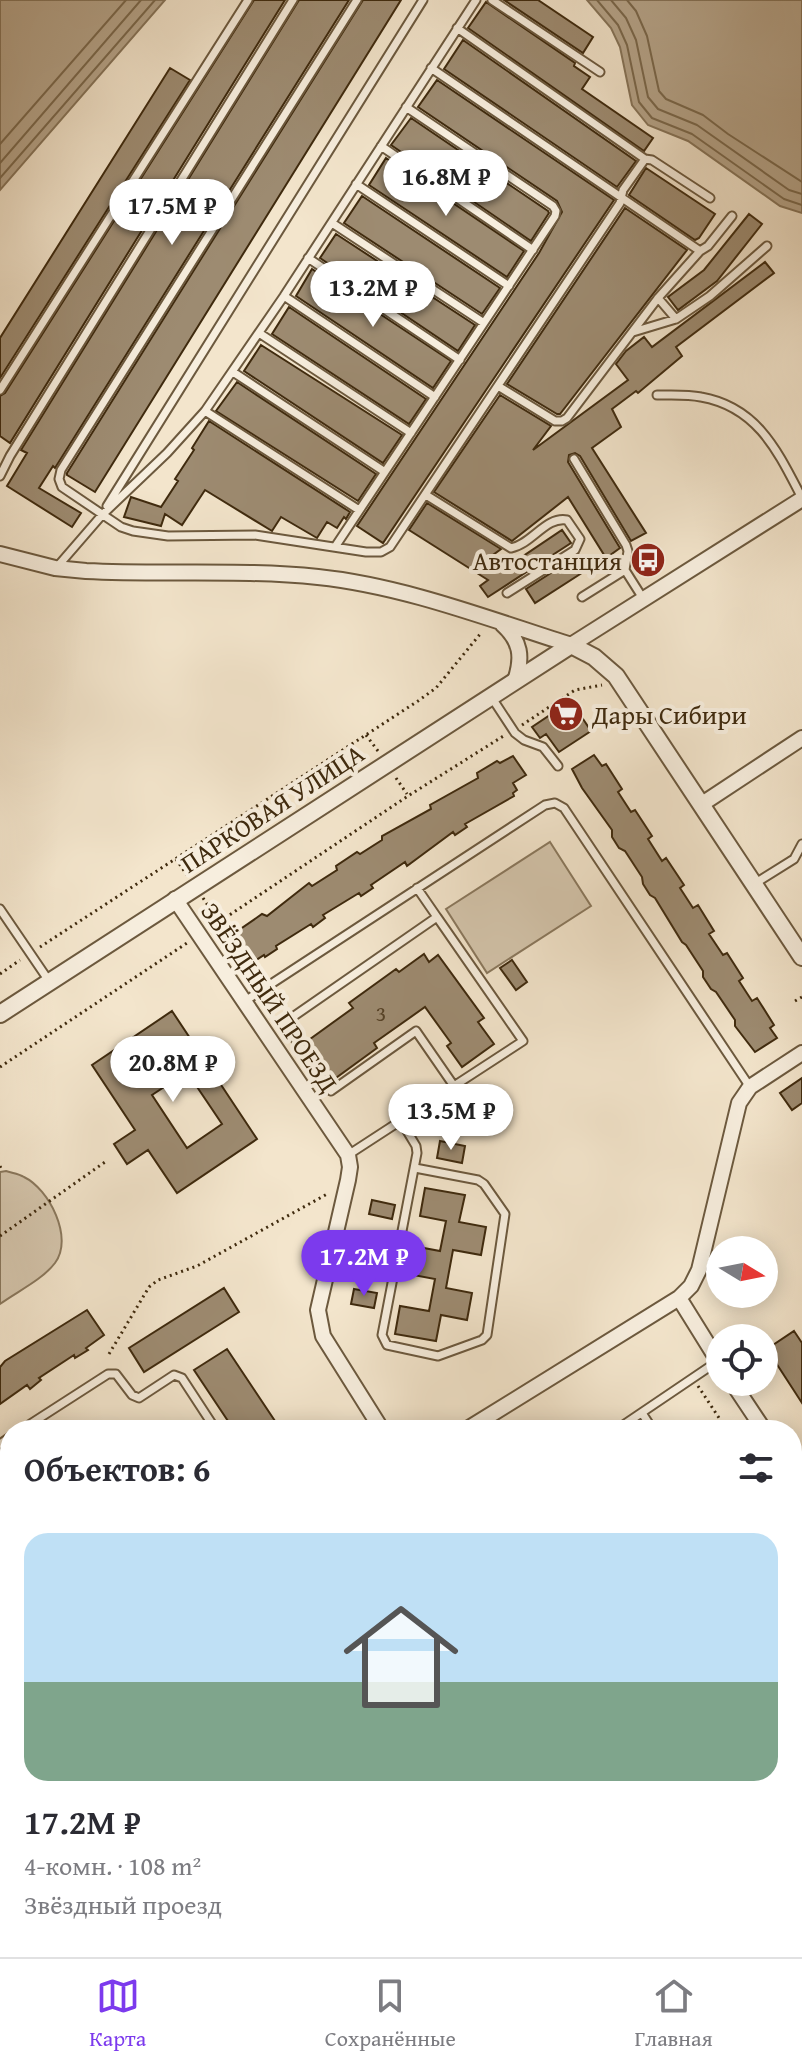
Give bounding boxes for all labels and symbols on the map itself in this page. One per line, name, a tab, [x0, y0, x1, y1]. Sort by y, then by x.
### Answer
pin: 16.8M ₽	[372, 150, 520, 218]
pin: 17.5M ₽	[98, 179, 246, 247]
pin: 13.2M ₽	[299, 261, 447, 329]
place label: Автостанция	[473, 541, 622, 580]
bus stop icon: Автостанция	[629, 541, 667, 579]
supermarket icon: Дары Сибири	[547, 695, 585, 733]
place label: Дары Сибири	[591, 695, 747, 734]
street label: ПАРКОВАЯ УЛИЦА	[172, 734, 372, 882]
street label: ЗВЁЗДНЫЙ ПРОЕЗД	[192, 894, 348, 1100]
house number: 3	[376, 997, 386, 1029]
pin: 20.8M ₽	[99, 1036, 247, 1104]
pin: 13.5M ₽	[377, 1084, 525, 1152]
pin: 17.2M ₽	[290, 1230, 438, 1298]
north arrow	[706, 1236, 778, 1308]

